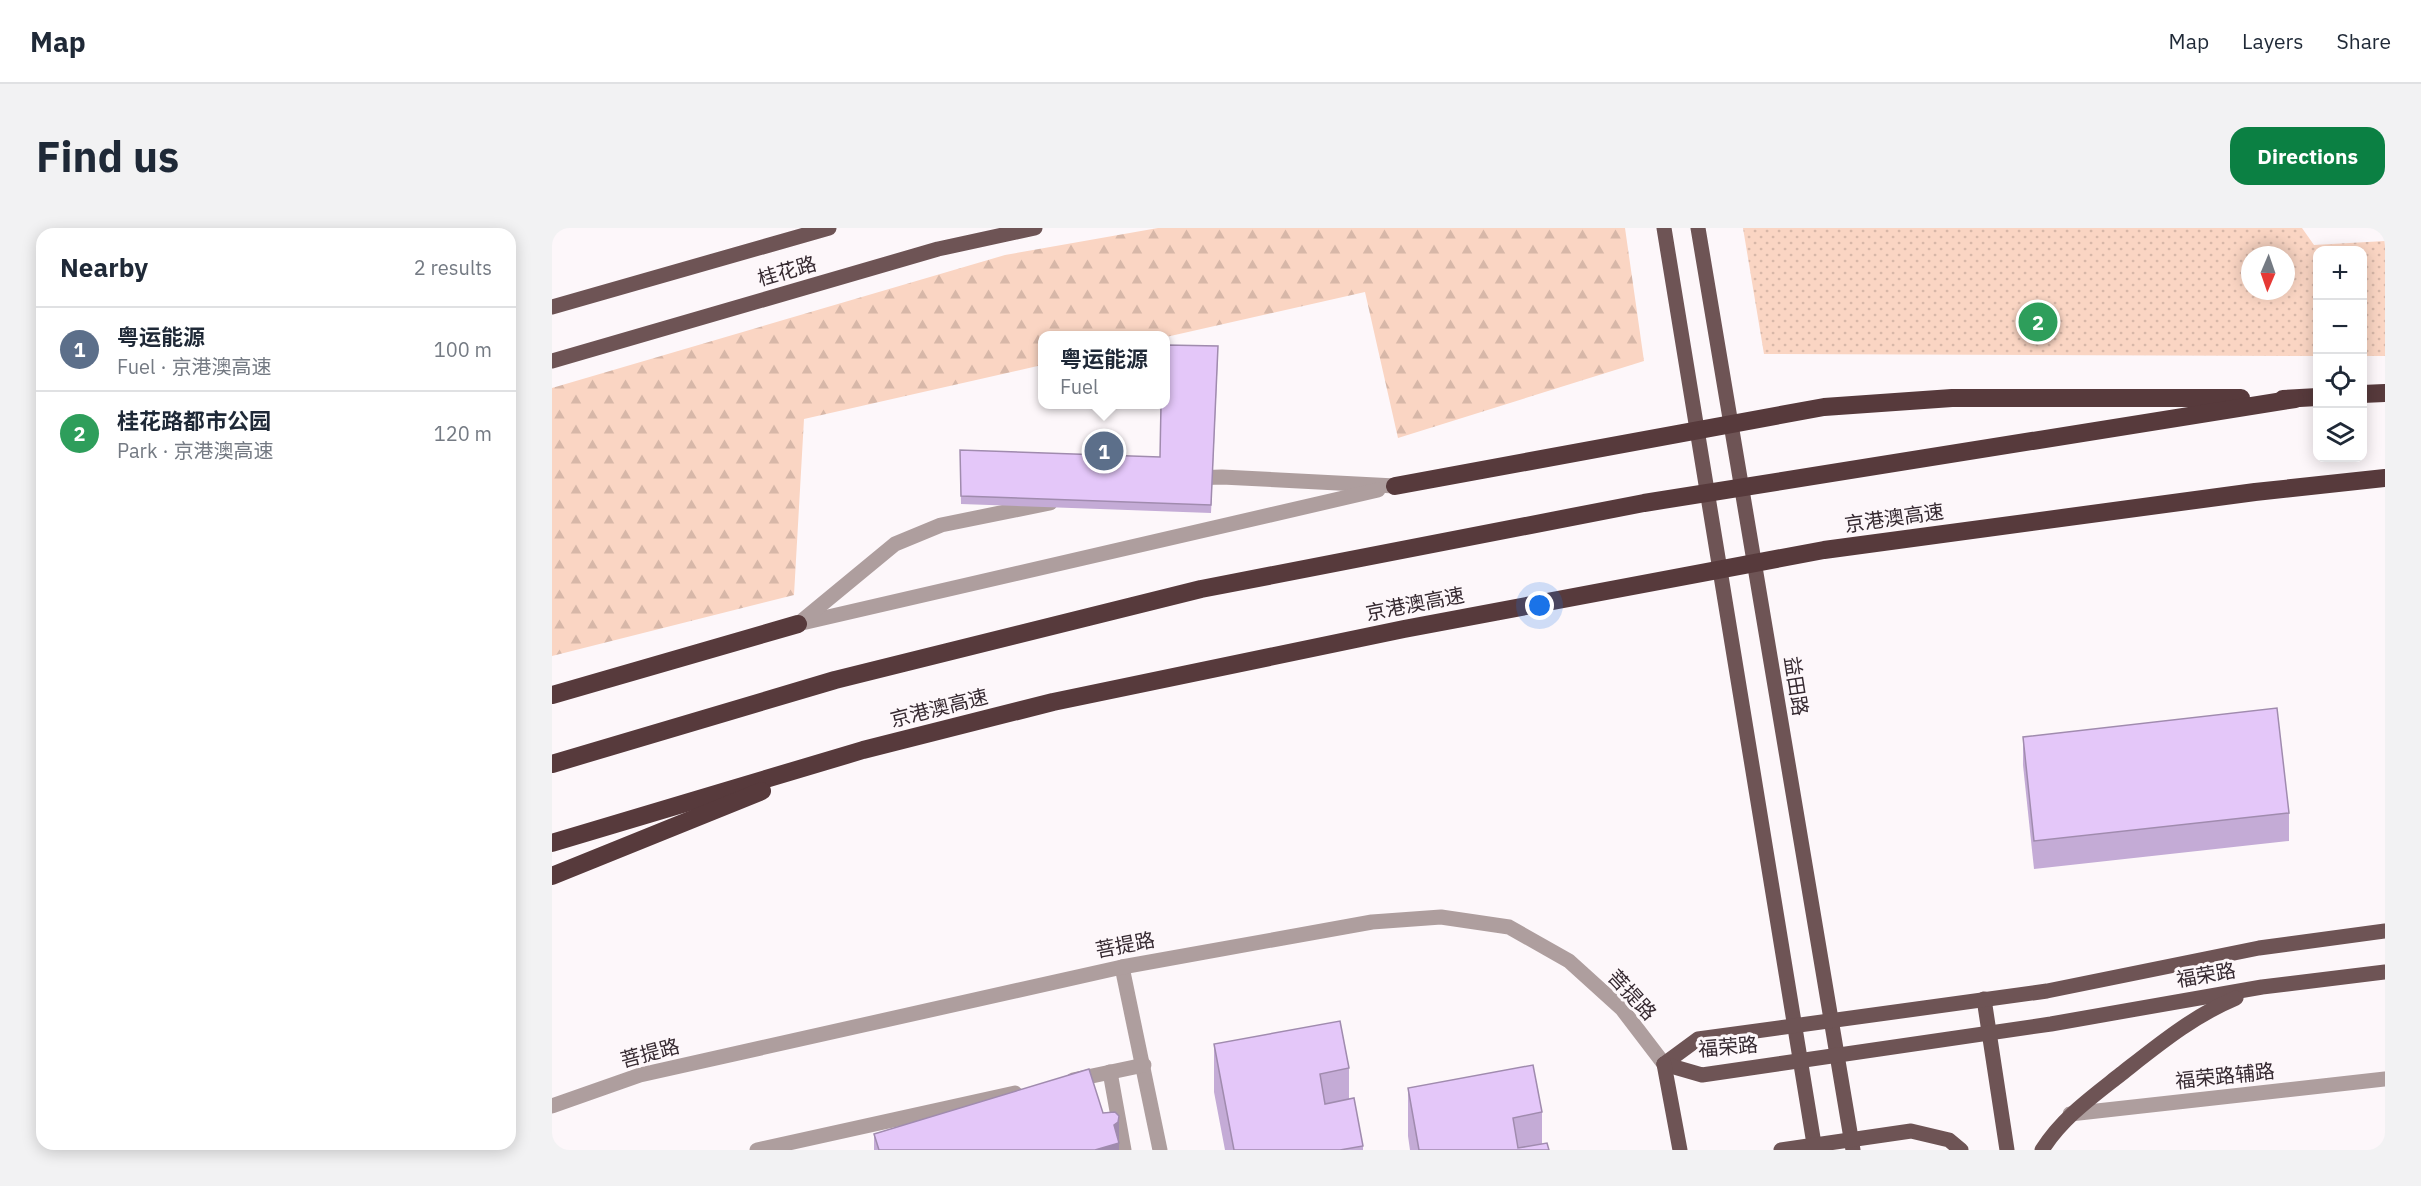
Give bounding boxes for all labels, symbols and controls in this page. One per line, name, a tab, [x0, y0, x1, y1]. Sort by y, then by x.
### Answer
text: Map	[30, 23, 86, 60]
text: Map	[2169, 27, 2209, 55]
text: Layers	[2242, 27, 2304, 55]
text: Share	[2337, 27, 2391, 55]
button: Directions	[2230, 127, 2385, 185]
text: Find us	[36, 129, 179, 184]
north arrow	[2241, 246, 2295, 300]
map controls	[2313, 246, 2367, 462]
button: +	[2313, 246, 2367, 300]
street label: 桂花路	[754, 249, 819, 292]
text: Nearby	[60, 250, 148, 284]
text: 2 results	[414, 254, 492, 281]
pin: 2	[2018, 300, 2058, 344]
button: −	[2313, 300, 2367, 354]
text: 粤运能源	[117, 322, 205, 351]
popup	[1038, 331, 1170, 409]
text: 1	[74, 336, 86, 363]
text: 100 m	[434, 336, 492, 363]
text: 粤运能源	[1060, 344, 1148, 373]
text: Fuel · 京港澳高速	[117, 353, 271, 380]
button: locate	[2313, 354, 2367, 408]
text: Fuel	[1060, 373, 1098, 400]
text: 桂花路都市公园	[117, 406, 271, 435]
button: layers	[2313, 408, 2367, 462]
text: 2	[74, 420, 86, 447]
text: 120 m	[434, 420, 492, 447]
pin: 1	[1084, 428, 1124, 474]
text: Park · 京港澳高速	[117, 437, 273, 464]
street label: 京港澳高速	[1843, 497, 1945, 538]
street label: 京港澳高速	[1363, 581, 1467, 626]
your location	[1525, 591, 1554, 620]
street label: 益田路	[1778, 654, 1815, 718]
street label: 京港澳高速	[887, 682, 991, 733]
street label: 菩提路	[1093, 926, 1157, 963]
street label: 福荣路	[2174, 956, 2238, 993]
street label: 菩提路	[1602, 964, 1663, 1026]
street label: 福荣路	[1697, 1030, 1759, 1063]
street label: 菩提路	[617, 1032, 682, 1073]
street label: 福荣路辅路	[2174, 1057, 2276, 1094]

